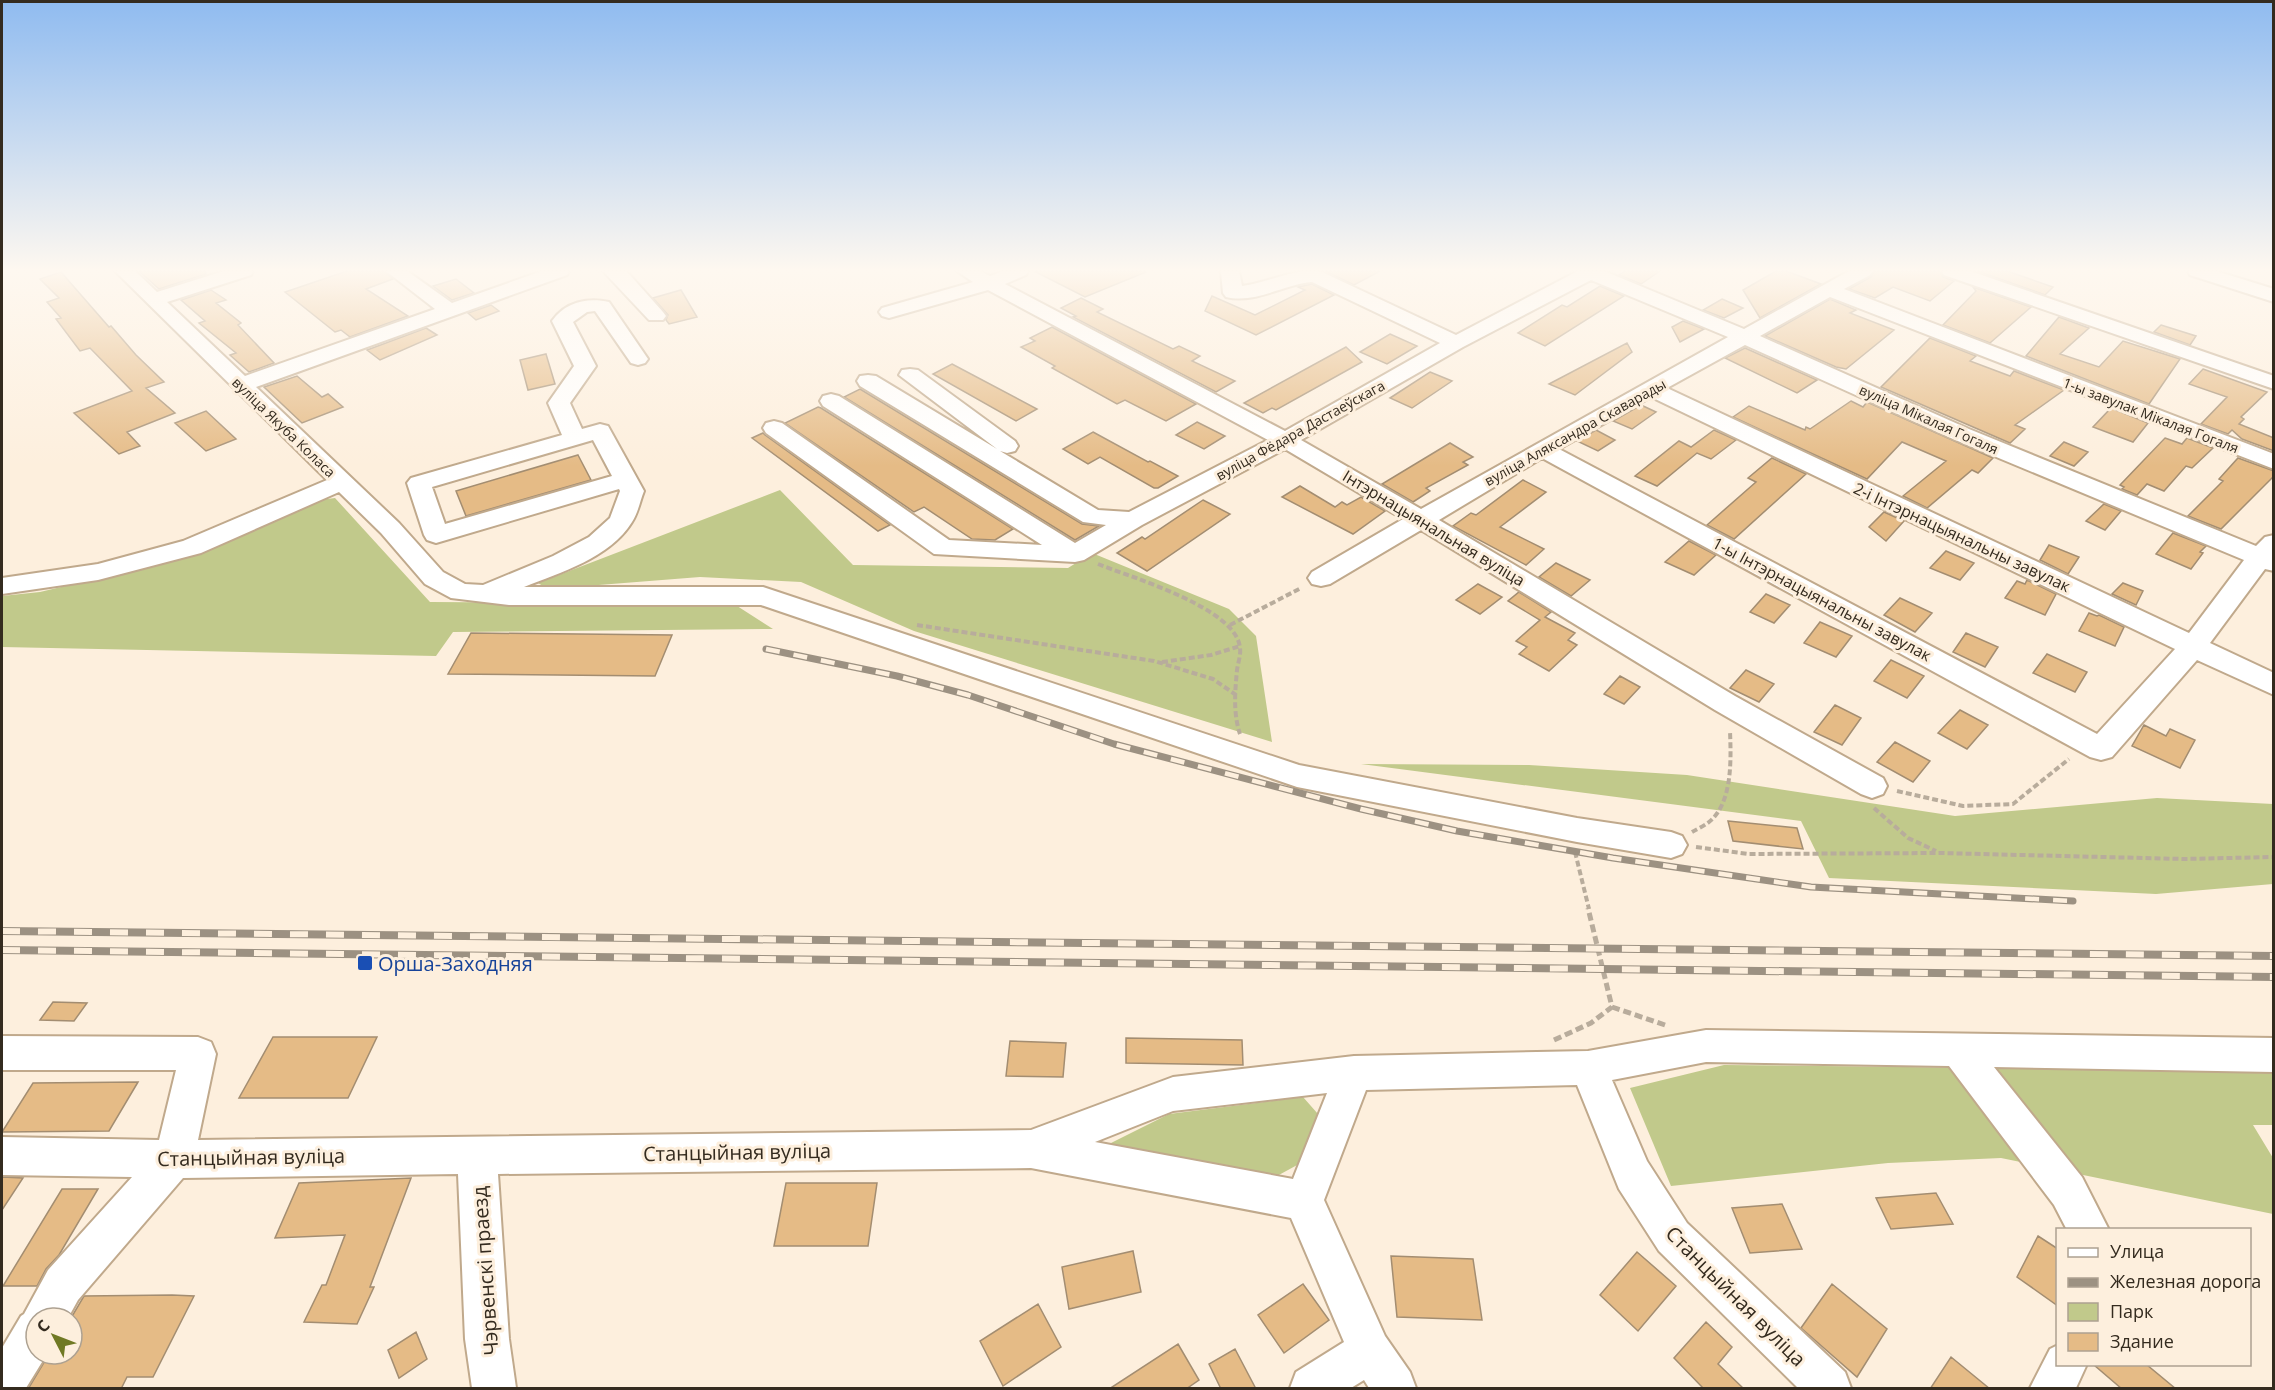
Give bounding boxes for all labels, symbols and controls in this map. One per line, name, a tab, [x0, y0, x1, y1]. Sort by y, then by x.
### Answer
street label: вуліца Якуба Коласа	[228, 373, 340, 481]
street label: 1-ы завулак Мікалая Гогаля	[2060, 373, 2242, 457]
street label: вуліца Аляксандра Скаварады	[1481, 374, 1669, 490]
street label: вуліца Фёдара Дастаеўскага	[1212, 376, 1388, 484]
street label: вуліца Мікалая Гогаля	[1856, 380, 2002, 458]
street label: Інтэрнацыянальная вуліца	[1339, 465, 1529, 591]
street label: 2-і Інтэрнацыянальны завулак	[1850, 477, 2075, 597]
street label: 1-ы Інтэрнацыянальны завулак	[1709, 532, 1936, 667]
place label: Орша-Заходняя	[378, 950, 533, 977]
marker: Орша-Заходняя	[356, 954, 374, 972]
street label: Станцыйная вуліца	[643, 1137, 831, 1167]
street label: Станцыйная вуліца	[157, 1142, 345, 1172]
street label: Чэрвенскі праезд	[466, 1185, 504, 1357]
street label: Станцыйная вуліца	[1660, 1220, 1812, 1372]
legend	[2056, 1228, 2251, 1366]
text: Улица	[2110, 1239, 2164, 1263]
text: Железная дорога	[2110, 1269, 2261, 1293]
text: Парк	[2110, 1299, 2154, 1323]
north arrow	[24, 1306, 84, 1366]
text: С	[31, 1315, 54, 1337]
text: Здание	[2110, 1329, 2174, 1353]

